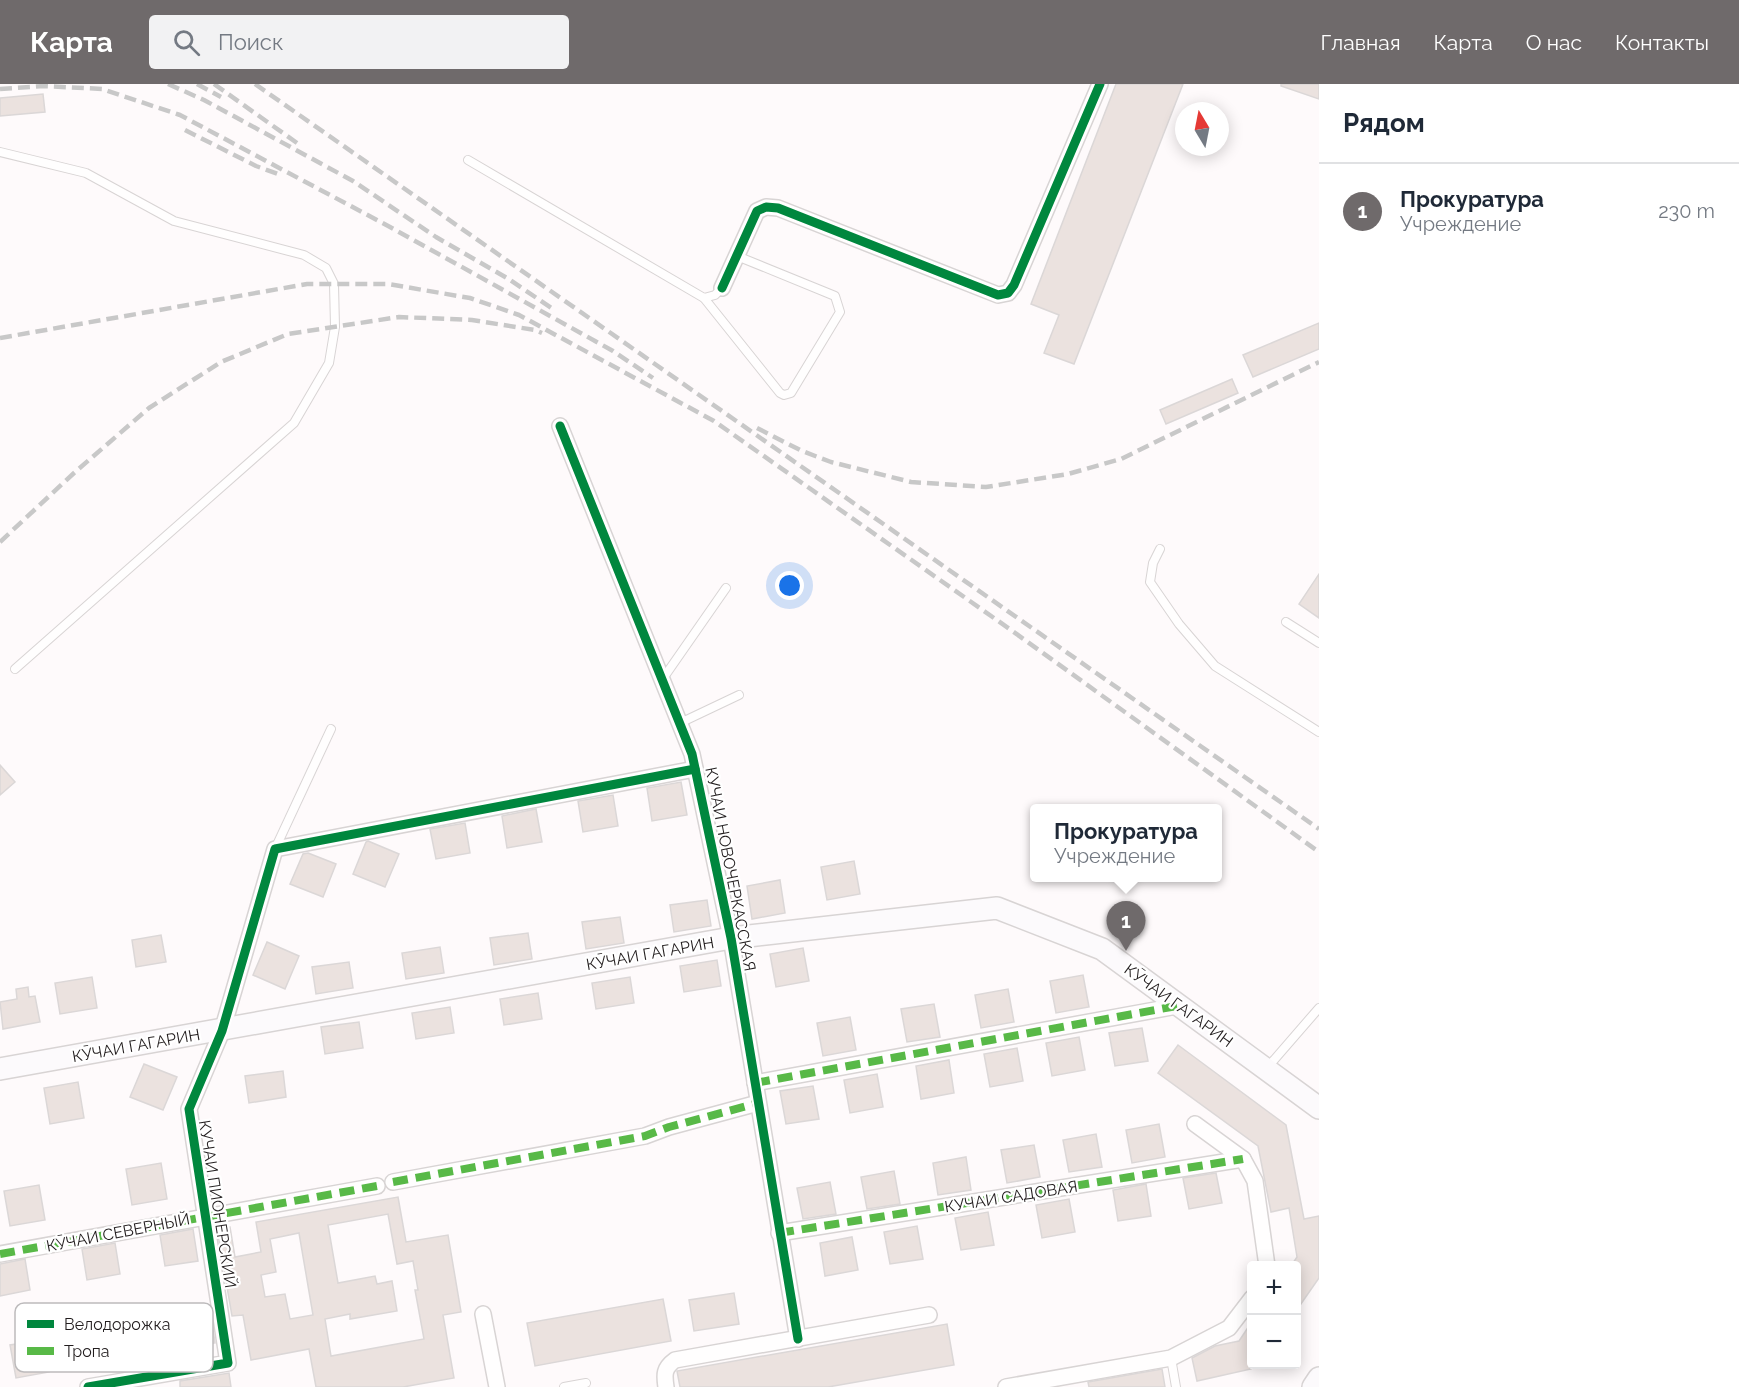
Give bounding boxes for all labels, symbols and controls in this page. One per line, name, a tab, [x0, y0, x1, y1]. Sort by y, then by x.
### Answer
search box	[149, 15, 569, 69]
text: Карта	[30, 26, 113, 59]
icon: search	[170, 26, 203, 59]
text: Поиск	[218, 29, 283, 55]
text: Главная	[1321, 30, 1401, 55]
text: Карта	[1434, 30, 1493, 55]
text: О нас	[1526, 30, 1582, 55]
text: Контакты	[1615, 30, 1709, 55]
north arrow	[1175, 102, 1229, 156]
text: Рядом	[1343, 108, 1425, 138]
text: Прокуратура	[1400, 186, 1544, 212]
text: 1	[1358, 199, 1367, 223]
text: 230 m	[1658, 199, 1715, 223]
text: Учреждение	[1400, 212, 1521, 236]
your location	[775, 571, 804, 600]
street label: КУЧАИ НОВОЧЕРКАССКАЯ	[701, 765, 760, 973]
popup	[1030, 804, 1222, 882]
text: Прокуратура	[1054, 818, 1198, 844]
text: Учреждение	[1054, 844, 1175, 868]
pin: 1	[1106, 902, 1146, 951]
street label: КӮЧАИ ГАГАРИН	[585, 933, 715, 974]
street label: КӮЧАИ ГАГАРИН	[1121, 960, 1237, 1051]
street label: КӮЧАИ ГАГАРИН	[71, 1025, 201, 1066]
street label: КУЧАИ ПИОНЕРСКИЙ	[195, 1119, 240, 1289]
street label: КУЧАИ САДОВАЯ	[943, 1177, 1079, 1216]
street label: КӮЧАИ СЕВЕРНЫЙ	[45, 1209, 192, 1256]
map controls	[1247, 1261, 1301, 1369]
button: +	[1247, 1261, 1301, 1315]
legend	[15, 1303, 213, 1372]
text: Велодорожка	[64, 1315, 171, 1334]
button: −	[1247, 1315, 1301, 1369]
text: Тропа	[64, 1342, 110, 1361]

